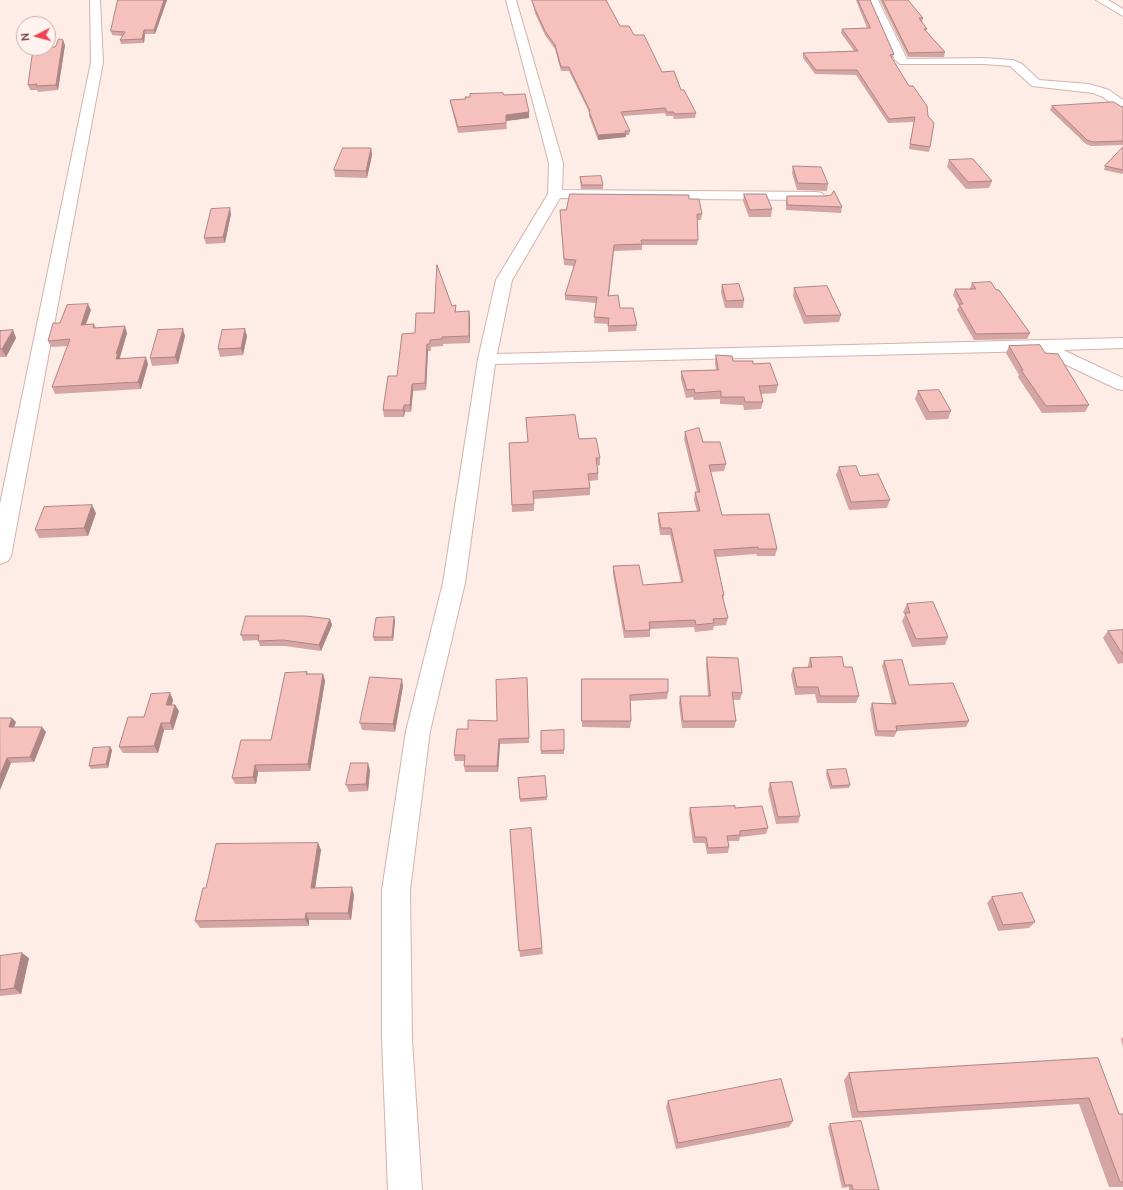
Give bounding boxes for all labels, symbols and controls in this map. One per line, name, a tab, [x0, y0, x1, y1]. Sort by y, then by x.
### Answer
north arrow	[16, 16, 56, 56]
text: N	[19, 32, 31, 42]

